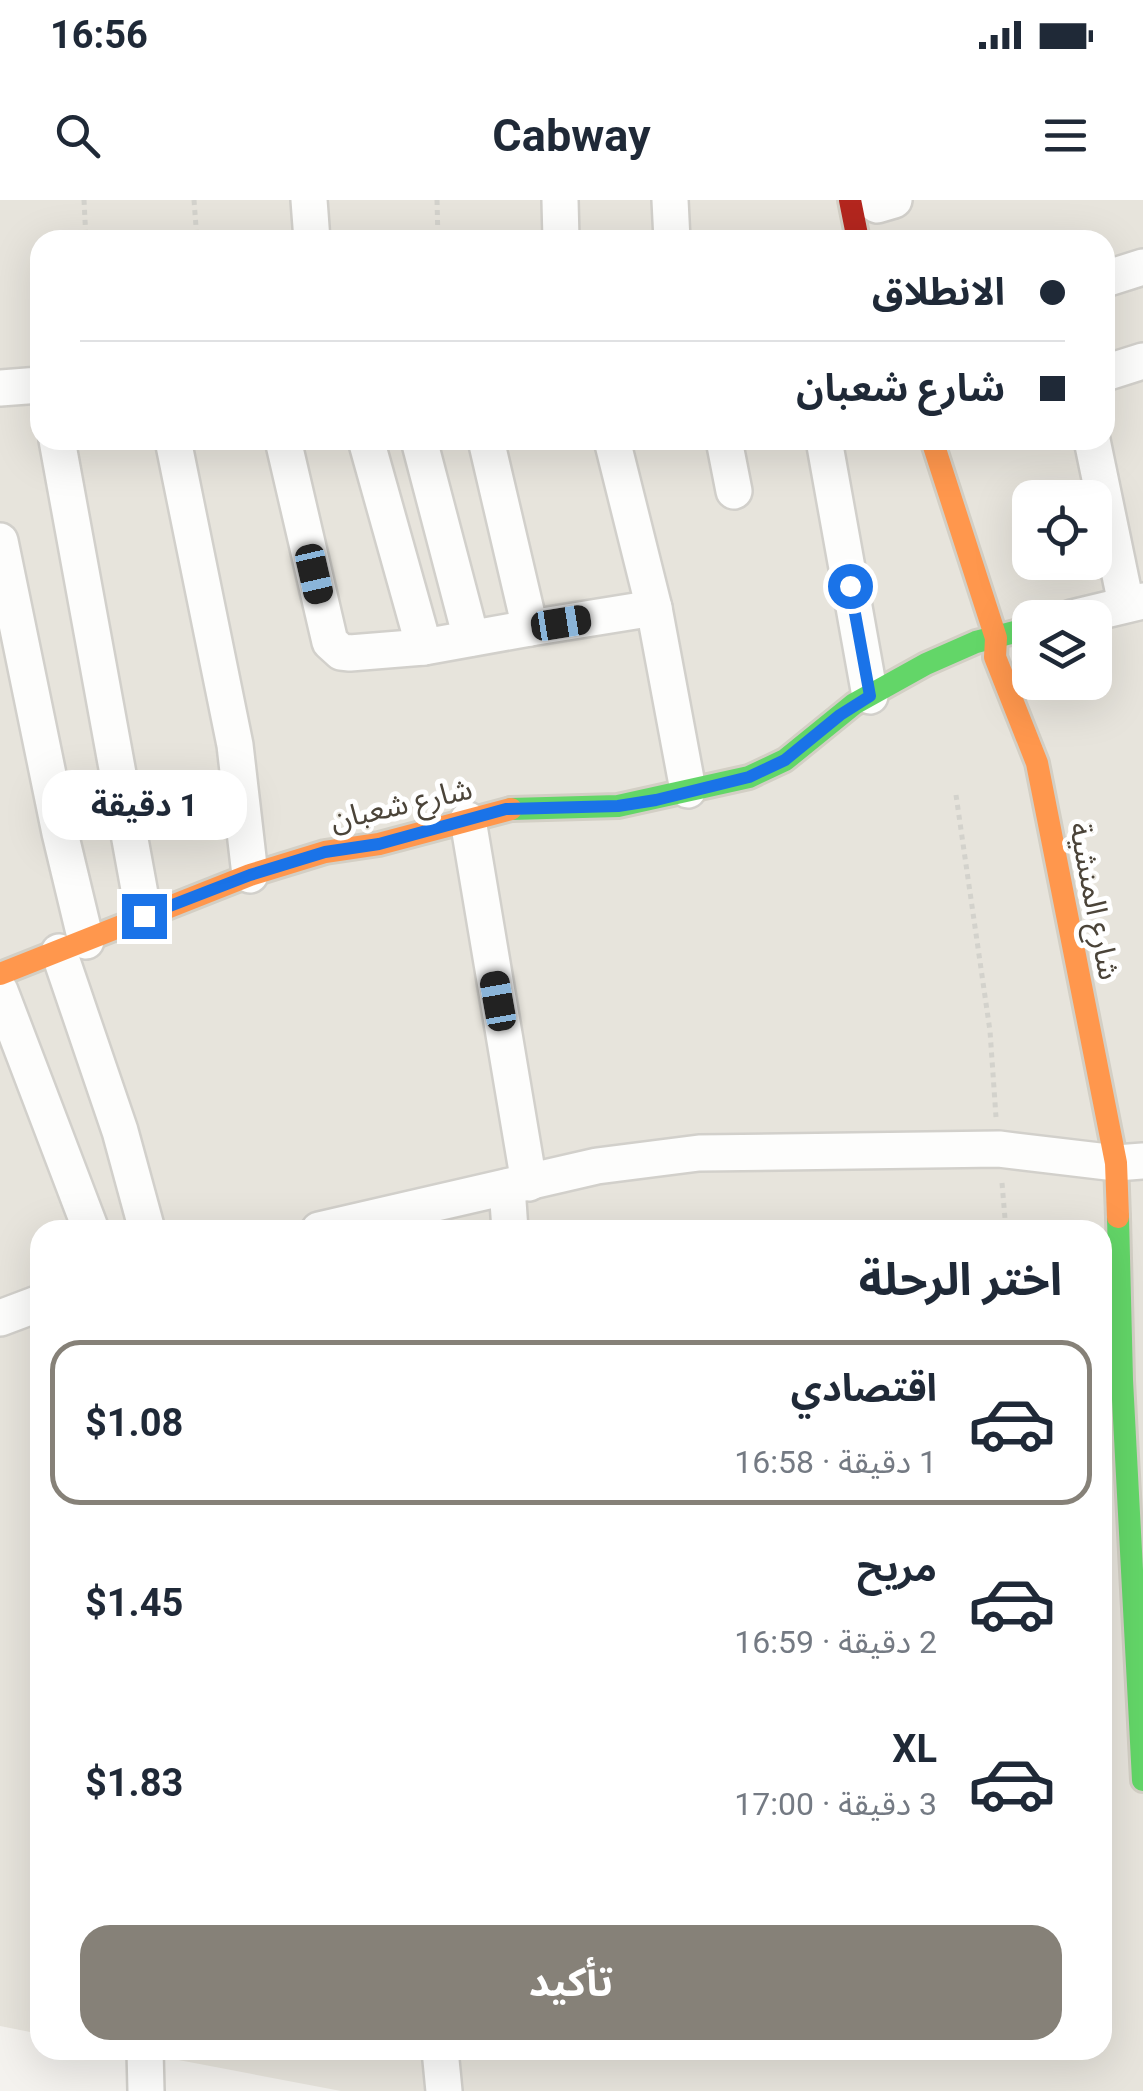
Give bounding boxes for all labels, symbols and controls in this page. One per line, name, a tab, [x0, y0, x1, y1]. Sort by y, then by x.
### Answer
text: 16:56	[50, 13, 148, 57]
icon: search	[50, 108, 105, 163]
icon: menu	[1038, 108, 1093, 163]
text: Cabway	[492, 109, 651, 162]
text: الانطلاق	[872, 270, 1005, 314]
text: شارع شعبان	[796, 366, 1005, 410]
map controls	[1012, 480, 1112, 700]
button: locate	[1012, 480, 1112, 580]
car	[293, 541, 335, 607]
route start	[828, 564, 873, 609]
button: layers	[1012, 600, 1112, 700]
car	[529, 603, 593, 643]
callout: 1 دقيقة	[42, 771, 246, 841]
street label: شارع شعبان	[327, 771, 477, 842]
text: 1 دقيقة	[91, 786, 198, 824]
street label: شارع المنشية	[1058, 819, 1127, 984]
route end	[122, 894, 167, 939]
car	[478, 969, 518, 1033]
text: اختر الرحلة	[859, 1253, 1062, 1306]
text: اقتصادي	[791, 1366, 937, 1410]
icon: car	[967, 1378, 1057, 1468]
text: $1.08	[85, 1401, 183, 1445]
text: 1 دقيقة · 16:58	[734, 1443, 937, 1481]
text: مريح	[857, 1546, 937, 1590]
icon: car	[967, 1558, 1057, 1648]
text: $1.45	[85, 1581, 183, 1625]
text: 2 دقيقة · 16:59	[734, 1623, 937, 1661]
text: XL	[892, 1727, 937, 1771]
icon: car	[967, 1738, 1057, 1828]
text: $1.83	[85, 1761, 183, 1805]
text: 3 دقيقة · 17:00	[734, 1785, 937, 1823]
button: تأكيد	[80, 1925, 1062, 2040]

